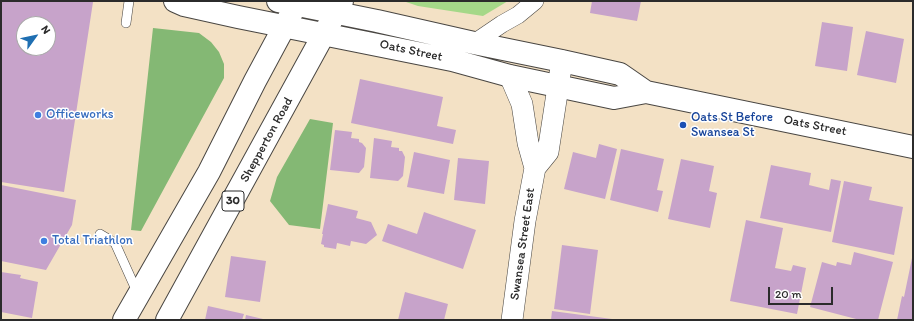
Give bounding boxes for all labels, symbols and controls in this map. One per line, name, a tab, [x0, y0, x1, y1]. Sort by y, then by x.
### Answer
north arrow	[16, 16, 56, 56]
text: N	[38, 23, 53, 36]
street label: Oats Street	[378, 37, 444, 65]
street label: Shepperton Road	[237, 95, 297, 185]
place label: Officeworks	[46, 107, 114, 123]
marker: Officeworks	[33, 110, 43, 120]
place label: Oats St Before Swansea St	[691, 110, 773, 141]
street label: Oats Street	[782, 112, 848, 140]
marker: Oats St Before Swansea St	[678, 120, 688, 130]
street label: Swansea Street East	[507, 187, 539, 301]
road number: 30	[222, 191, 244, 211]
place label: Total Triathlon	[52, 233, 133, 249]
marker: Total Triathlon	[39, 236, 49, 246]
scale bar	[770, 279, 835, 305]
text: 20 m	[775, 287, 802, 301]

